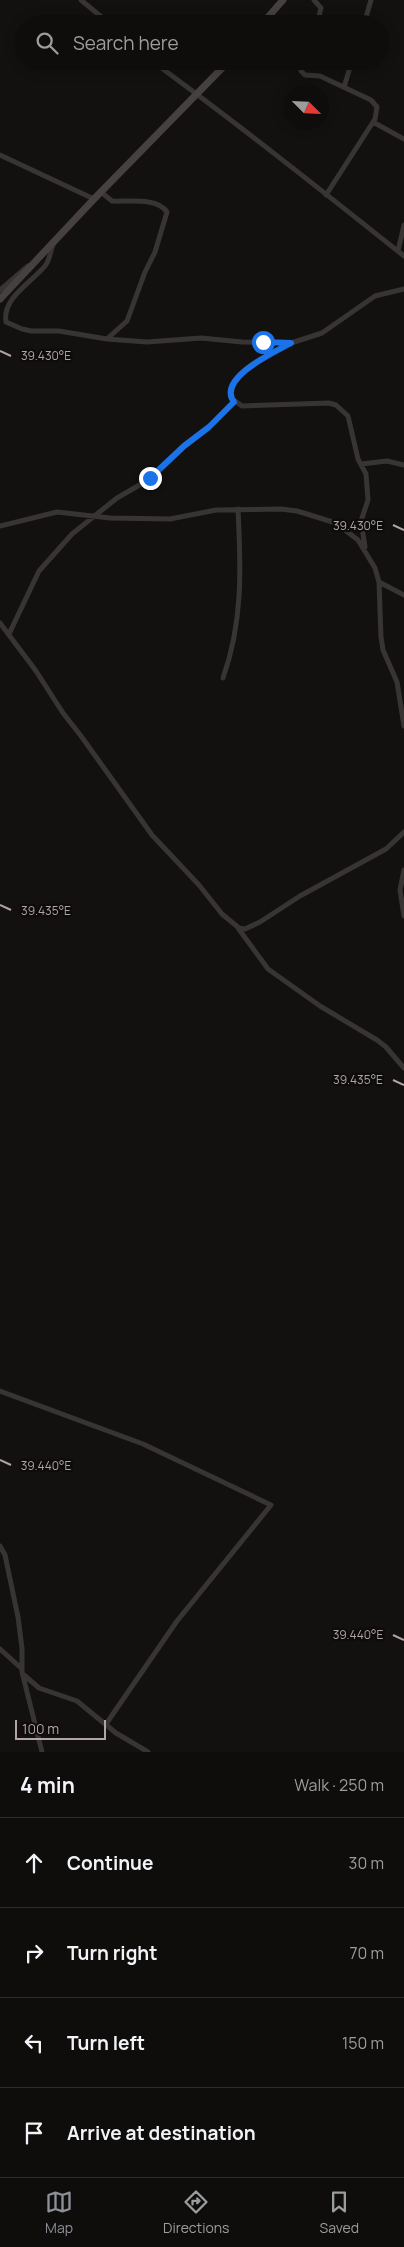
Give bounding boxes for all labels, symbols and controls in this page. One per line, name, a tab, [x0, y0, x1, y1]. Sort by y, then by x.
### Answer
search box	[15, 15, 389, 70]
icon: search	[33, 29, 61, 57]
text: Search here	[73, 30, 179, 56]
north arrow	[284, 85, 329, 130]
route start	[252, 331, 275, 354]
text: 39.430°E	[21, 347, 71, 364]
route end	[139, 467, 162, 490]
text: 39.430°E	[333, 517, 383, 534]
text: 39.435°E	[21, 902, 71, 919]
text: 39.435°E	[333, 1071, 383, 1088]
text: 39.440°E	[21, 1457, 72, 1474]
text: 39.440°E	[333, 1626, 384, 1643]
scale bar	[15, 1717, 106, 1740]
text: 100 m	[22, 1719, 59, 1738]
text: 4 min	[20, 1771, 75, 1799]
text: Walk · 250 m	[294, 1774, 384, 1796]
icon: ahead	[20, 1849, 48, 1877]
text: Continue	[67, 1850, 153, 1876]
text: 30 m	[349, 1852, 384, 1874]
icon: right	[20, 1939, 48, 1967]
text: Turn right	[67, 1940, 157, 1966]
text: 70 m	[349, 1942, 384, 1964]
icon: left	[20, 2029, 48, 2057]
text: Turn left	[67, 2030, 145, 2056]
text: 150 m	[342, 2032, 384, 2054]
icon: arrive	[20, 2119, 48, 2147]
text: Arrive at destination	[67, 2120, 256, 2146]
tab: Map	[45, 2188, 73, 2237]
tab: Directions	[163, 2188, 229, 2237]
tab: Saved	[320, 2188, 359, 2237]

